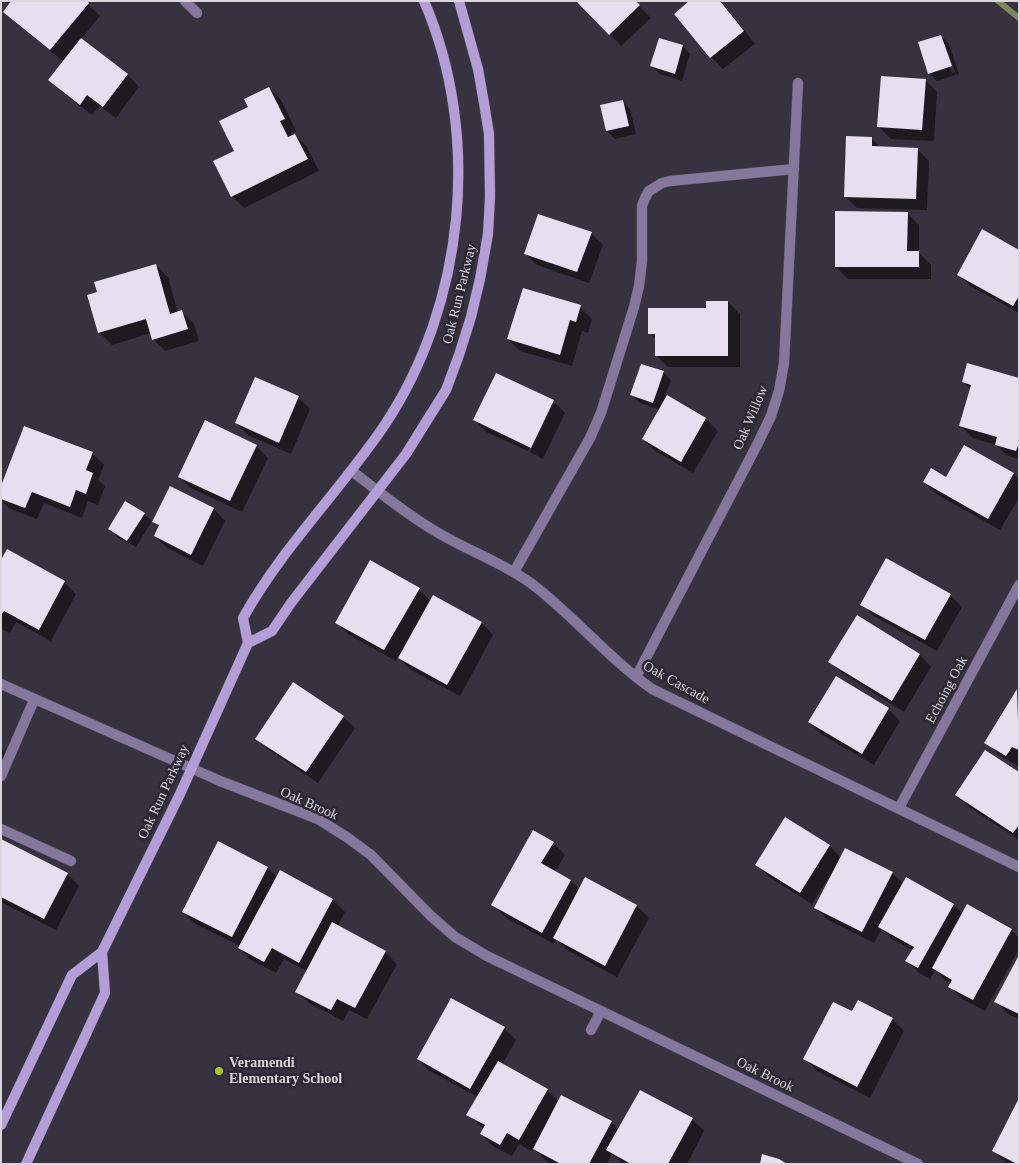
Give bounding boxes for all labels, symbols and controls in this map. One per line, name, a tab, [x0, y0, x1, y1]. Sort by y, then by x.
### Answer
street label: Oak Run Parkway	[439, 242, 481, 346]
street label: Oak Willow	[730, 383, 772, 453]
street label: Echoing Oak	[922, 654, 972, 726]
street label: Oak Cascade	[640, 658, 712, 708]
street label: Oak Run Parkway	[135, 742, 193, 842]
street label: Oak Brook	[277, 784, 341, 824]
street label: Oak Brook	[734, 1054, 796, 1096]
place label: Veramendi Elementary School	[229, 1055, 342, 1088]
marker: Veramendi Elementary School	[213, 1065, 225, 1077]

